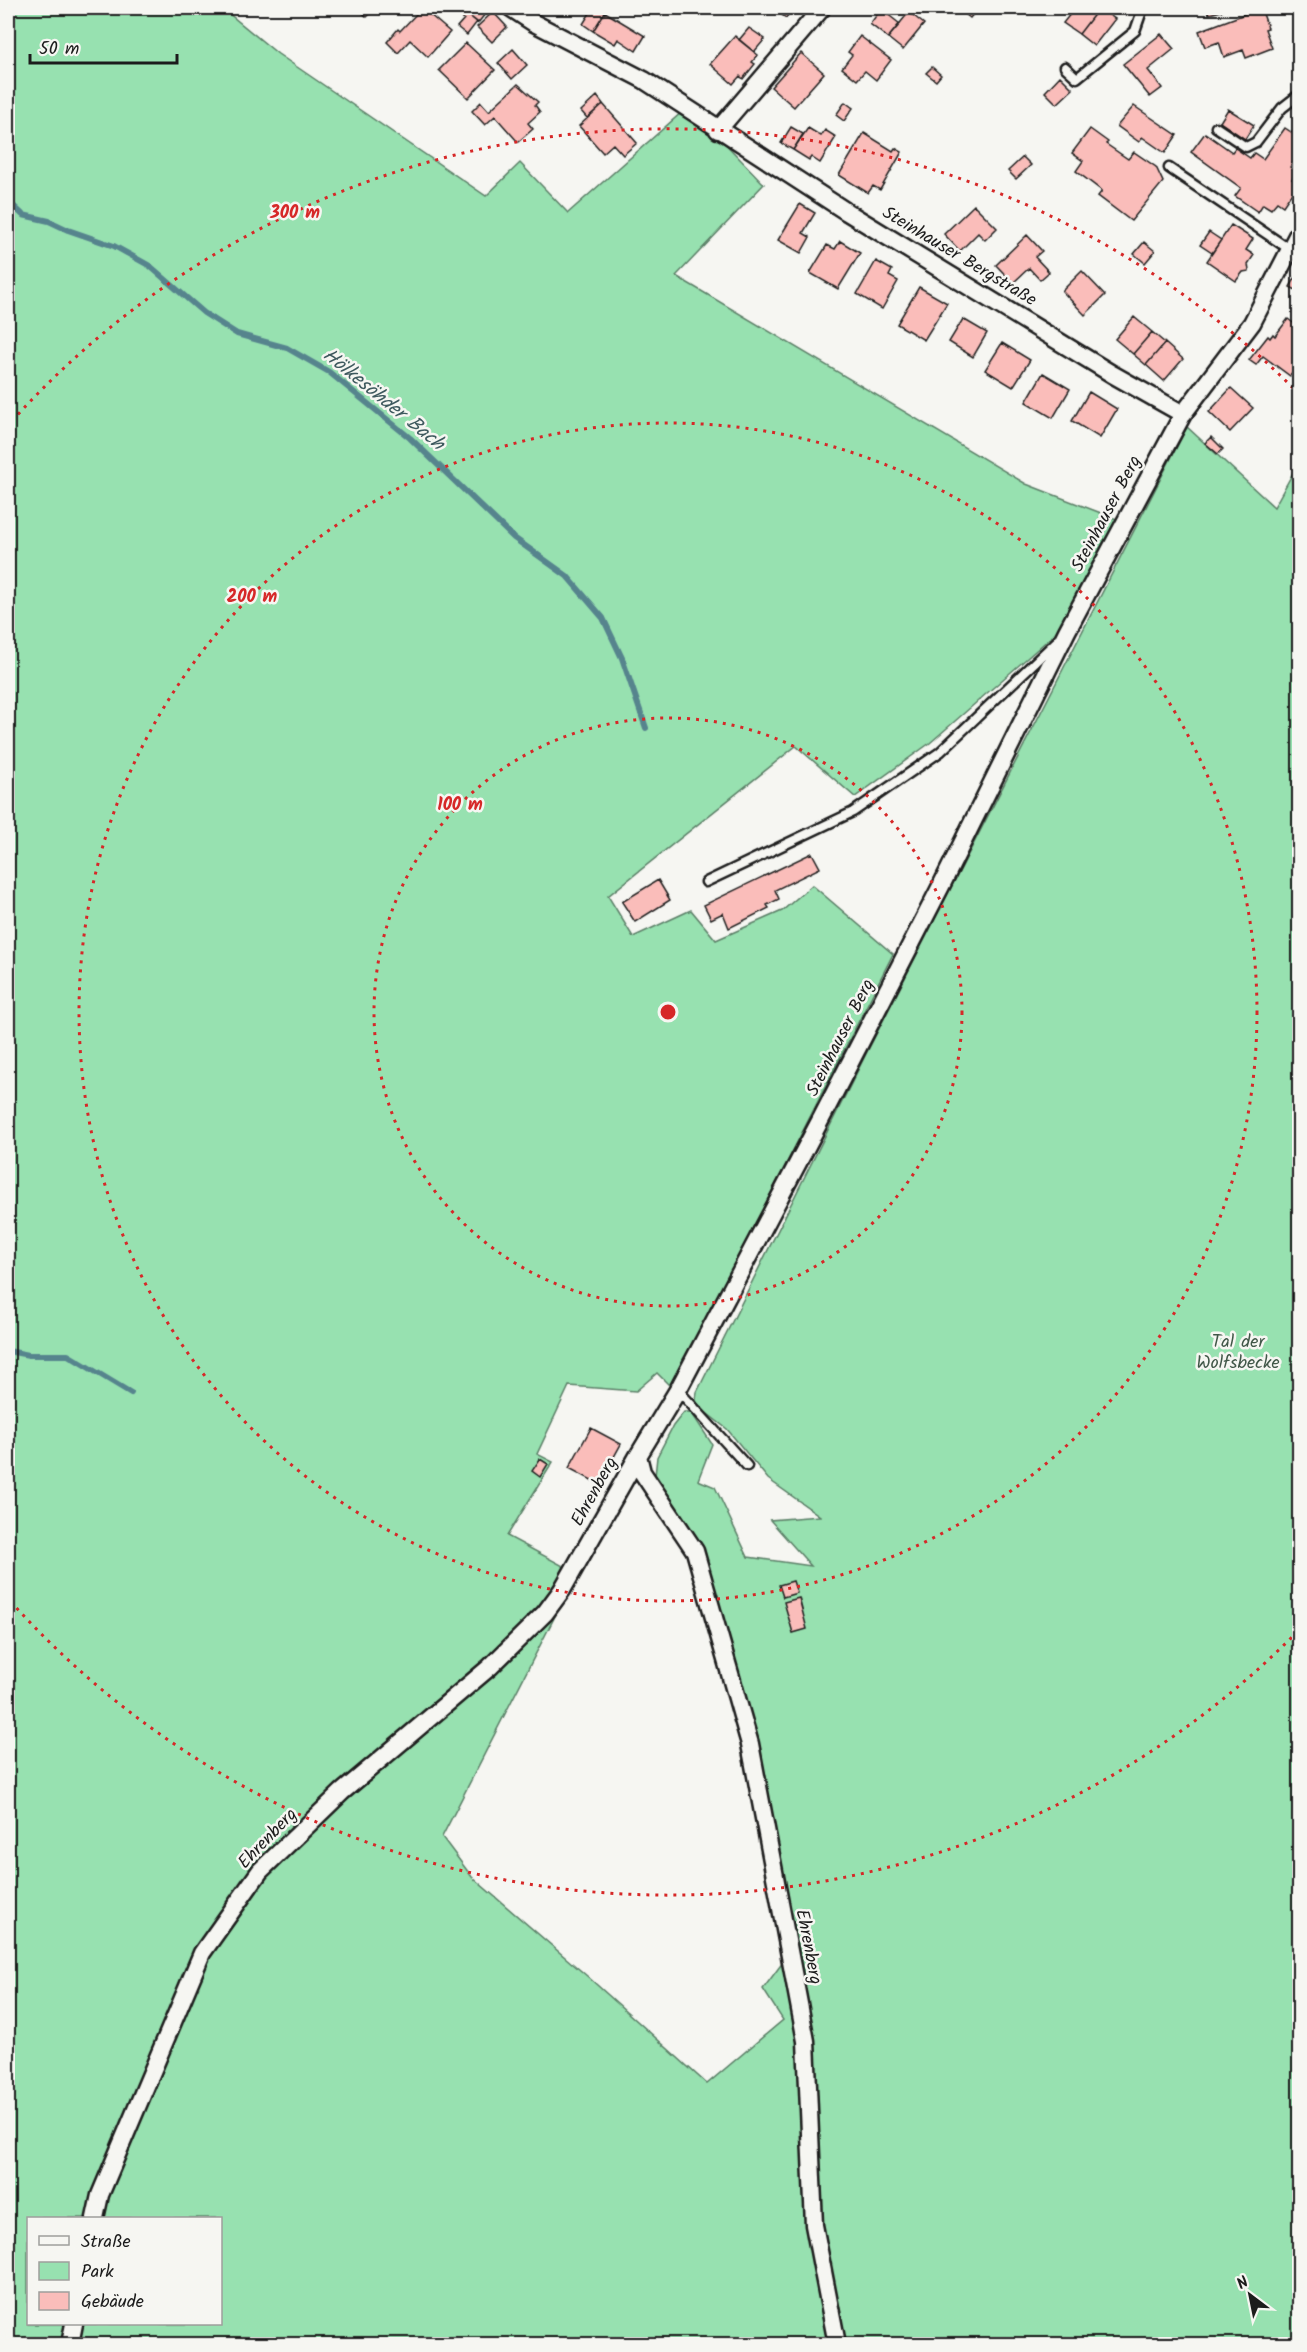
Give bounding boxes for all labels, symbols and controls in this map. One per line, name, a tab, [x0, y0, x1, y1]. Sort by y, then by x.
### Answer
scale bar	[30, 27, 177, 65]
text: 50 m	[39, 35, 79, 64]
text: 300 m	[269, 199, 320, 228]
street label: Steinhauser Bergstraße	[876, 199, 1042, 315]
water label: Hölkesöhder Bach	[315, 341, 453, 461]
street label: Steinhauser Berg	[1064, 451, 1150, 577]
text: 200 m	[227, 583, 278, 612]
text: 100 m	[437, 791, 483, 820]
street label: Steinhauser Berg	[799, 974, 883, 1102]
centre of rings	[658, 1002, 678, 1022]
park label: Tal der Wolfsbecke	[1196, 1328, 1280, 1378]
street label: Ehrenberg	[564, 1452, 626, 1532]
street label: Ehrenberg	[231, 1802, 305, 1876]
street label: Ehrenberg	[787, 1907, 829, 1987]
legend	[27, 2217, 222, 2325]
text: Straße	[81, 2228, 131, 2257]
text: Park	[81, 2258, 114, 2287]
north arrow	[1220, 2265, 1280, 2325]
text: N	[1232, 2270, 1254, 2297]
text: Gebäude	[81, 2288, 144, 2317]

